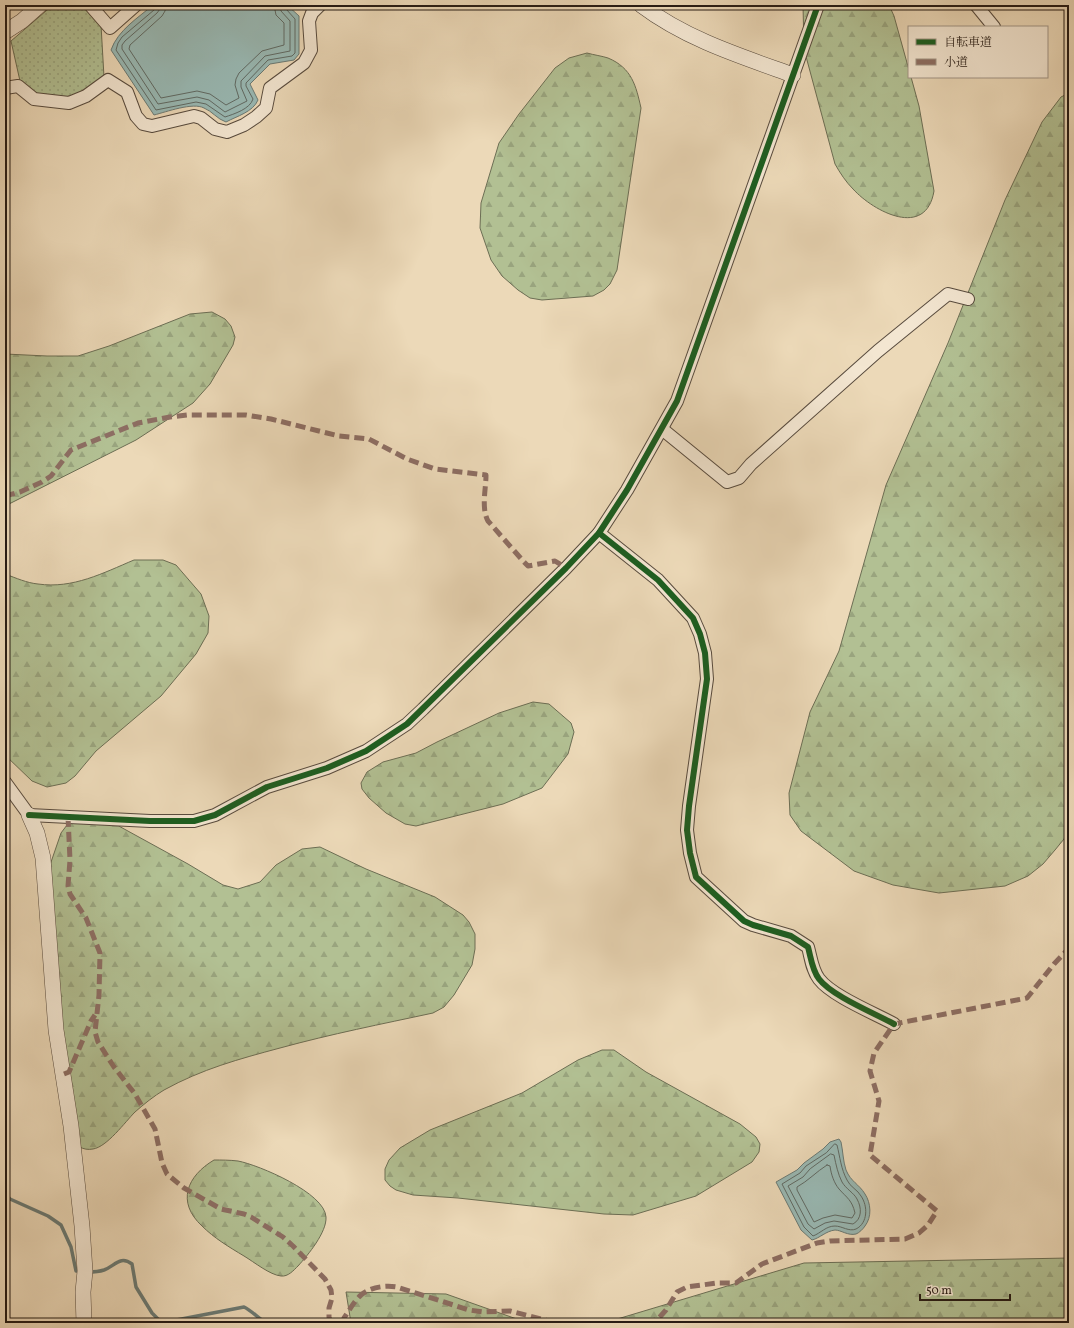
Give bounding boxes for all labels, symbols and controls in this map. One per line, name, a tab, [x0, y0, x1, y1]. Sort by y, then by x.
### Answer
legend	[908, 26, 1048, 78]
text: 自転車道	[944, 35, 992, 51]
text: 小道	[944, 55, 968, 71]
scale bar	[920, 1276, 1010, 1302]
text: 50 m	[926, 1283, 952, 1299]

